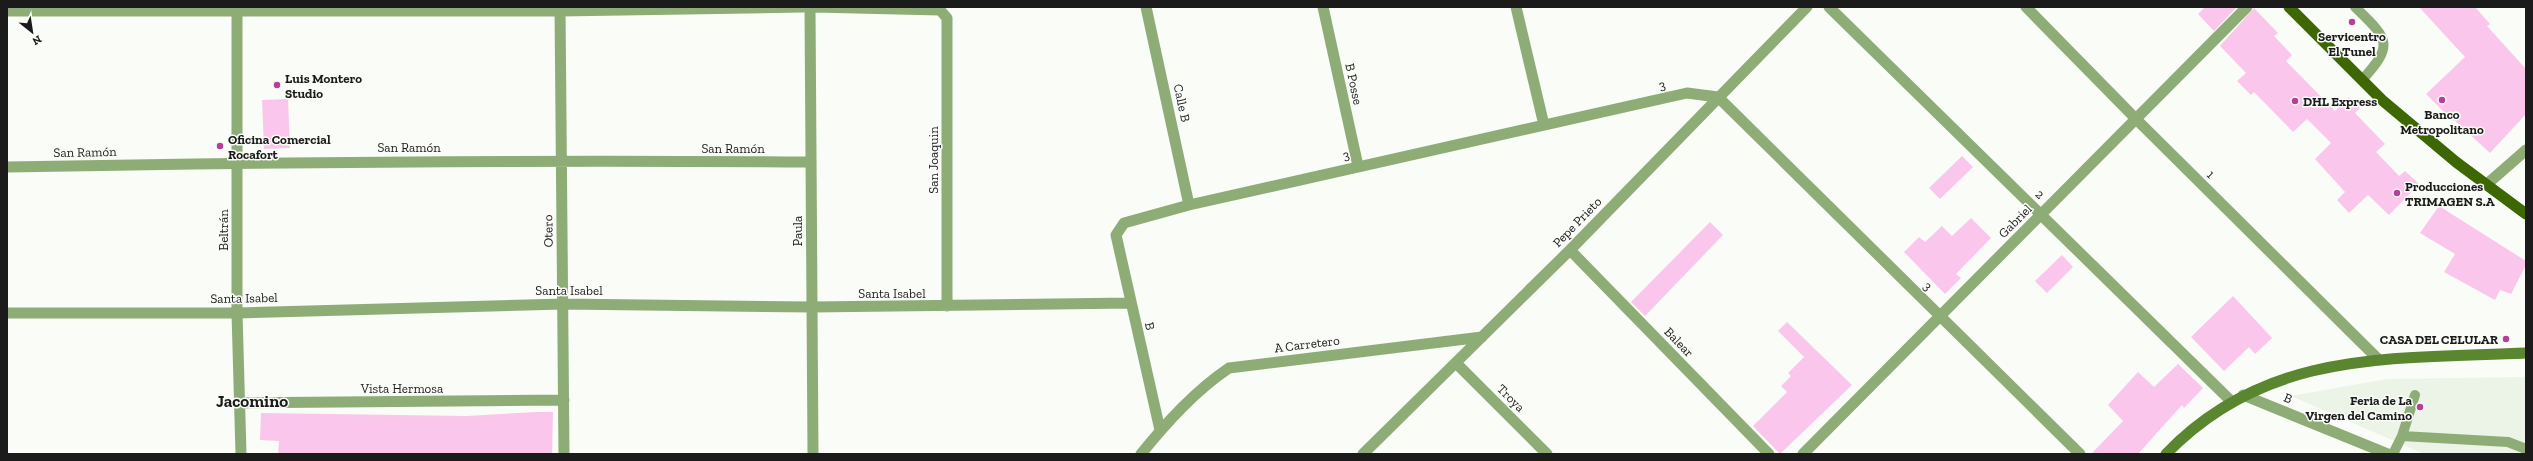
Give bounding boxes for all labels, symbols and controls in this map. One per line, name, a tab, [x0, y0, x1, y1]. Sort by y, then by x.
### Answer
north arrow	[12, 12, 52, 52]
marker: Servicentro El Tunel	[2347, 17, 2357, 27]
place label: Servicentro El Tunel	[2318, 29, 2386, 59]
text: N	[29, 33, 44, 48]
street label: B Posse	[1342, 62, 1366, 106]
place label: Luis Montero Studio	[285, 71, 362, 101]
street label: 3	[1657, 77, 1667, 93]
marker: Luis Montero Studio	[272, 80, 282, 90]
street label: Calle B	[1171, 83, 1193, 124]
place label: DHL Express	[2303, 94, 2377, 109]
marker: Banco Metropolitano	[2437, 95, 2447, 105]
marker: DHL Express	[2290, 96, 2300, 106]
place label: Banco Metropolitano	[2400, 107, 2484, 137]
street label: San Joaquin	[926, 126, 941, 194]
place label: Oficina Comercial Rocafort	[228, 132, 331, 162]
street label: San Ramón	[377, 140, 441, 155]
marker: Oficina Comercial Rocafort	[215, 141, 225, 151]
street label: San Ramón	[701, 141, 765, 156]
street label: San Ramón	[53, 144, 117, 160]
street label: 3	[1341, 147, 1351, 163]
street label: 1	[2204, 167, 2218, 181]
place label: Producciones TRIMAGEN S.A	[2405, 179, 2495, 209]
street label: 2	[2032, 186, 2048, 202]
marker: Producciones TRIMAGEN S.A	[2392, 188, 2402, 198]
street label: Pepe Prieto	[1549, 194, 1605, 250]
street label: Gabriel	[1995, 201, 2035, 241]
street label: Beltrán	[216, 209, 231, 251]
street label: Otero	[540, 214, 556, 247]
street label: Paula	[790, 215, 805, 246]
street label: 3	[1920, 278, 1936, 294]
street label: Santa Isabel	[535, 283, 603, 298]
street label: Santa Isabel	[858, 286, 926, 301]
street label: Santa Isabel	[210, 290, 278, 306]
street label: B	[1142, 320, 1158, 332]
street label: Balear	[1661, 324, 1697, 360]
place label: CASA DEL CELULAR	[2380, 332, 2499, 347]
street label: A Carretero	[1273, 333, 1341, 355]
marker: CASA DEL CELULAR	[2501, 334, 2511, 344]
street label: Vista Hermosa	[360, 381, 444, 396]
street label: Troya	[1494, 381, 1528, 415]
street label: B	[2282, 390, 2295, 406]
district label: Jacomino	[216, 391, 288, 411]
place label: Feria de La Virgen del Camino	[2305, 393, 2412, 423]
marker: Feria de La Virgen del Camino	[2415, 402, 2425, 412]

